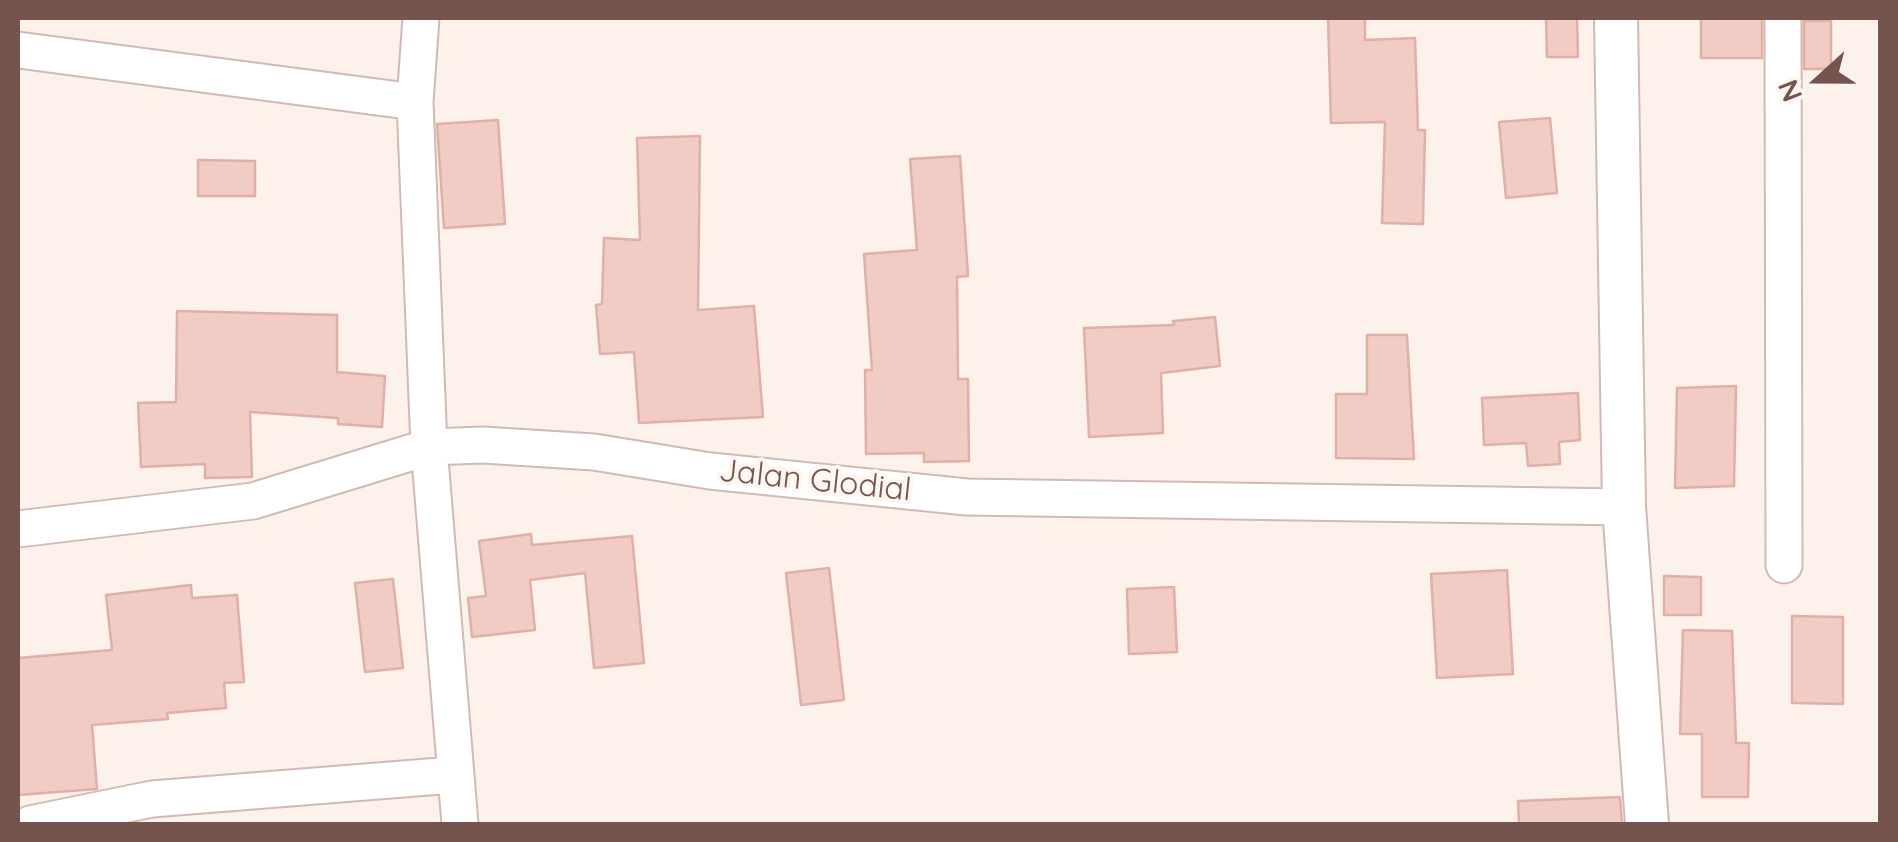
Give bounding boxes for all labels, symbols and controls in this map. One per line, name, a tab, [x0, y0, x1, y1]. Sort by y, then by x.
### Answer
north arrow	[1768, 30, 1868, 130]
text: N	[1769, 75, 1810, 107]
street label: Jalan Glodial	[717, 452, 913, 510]

